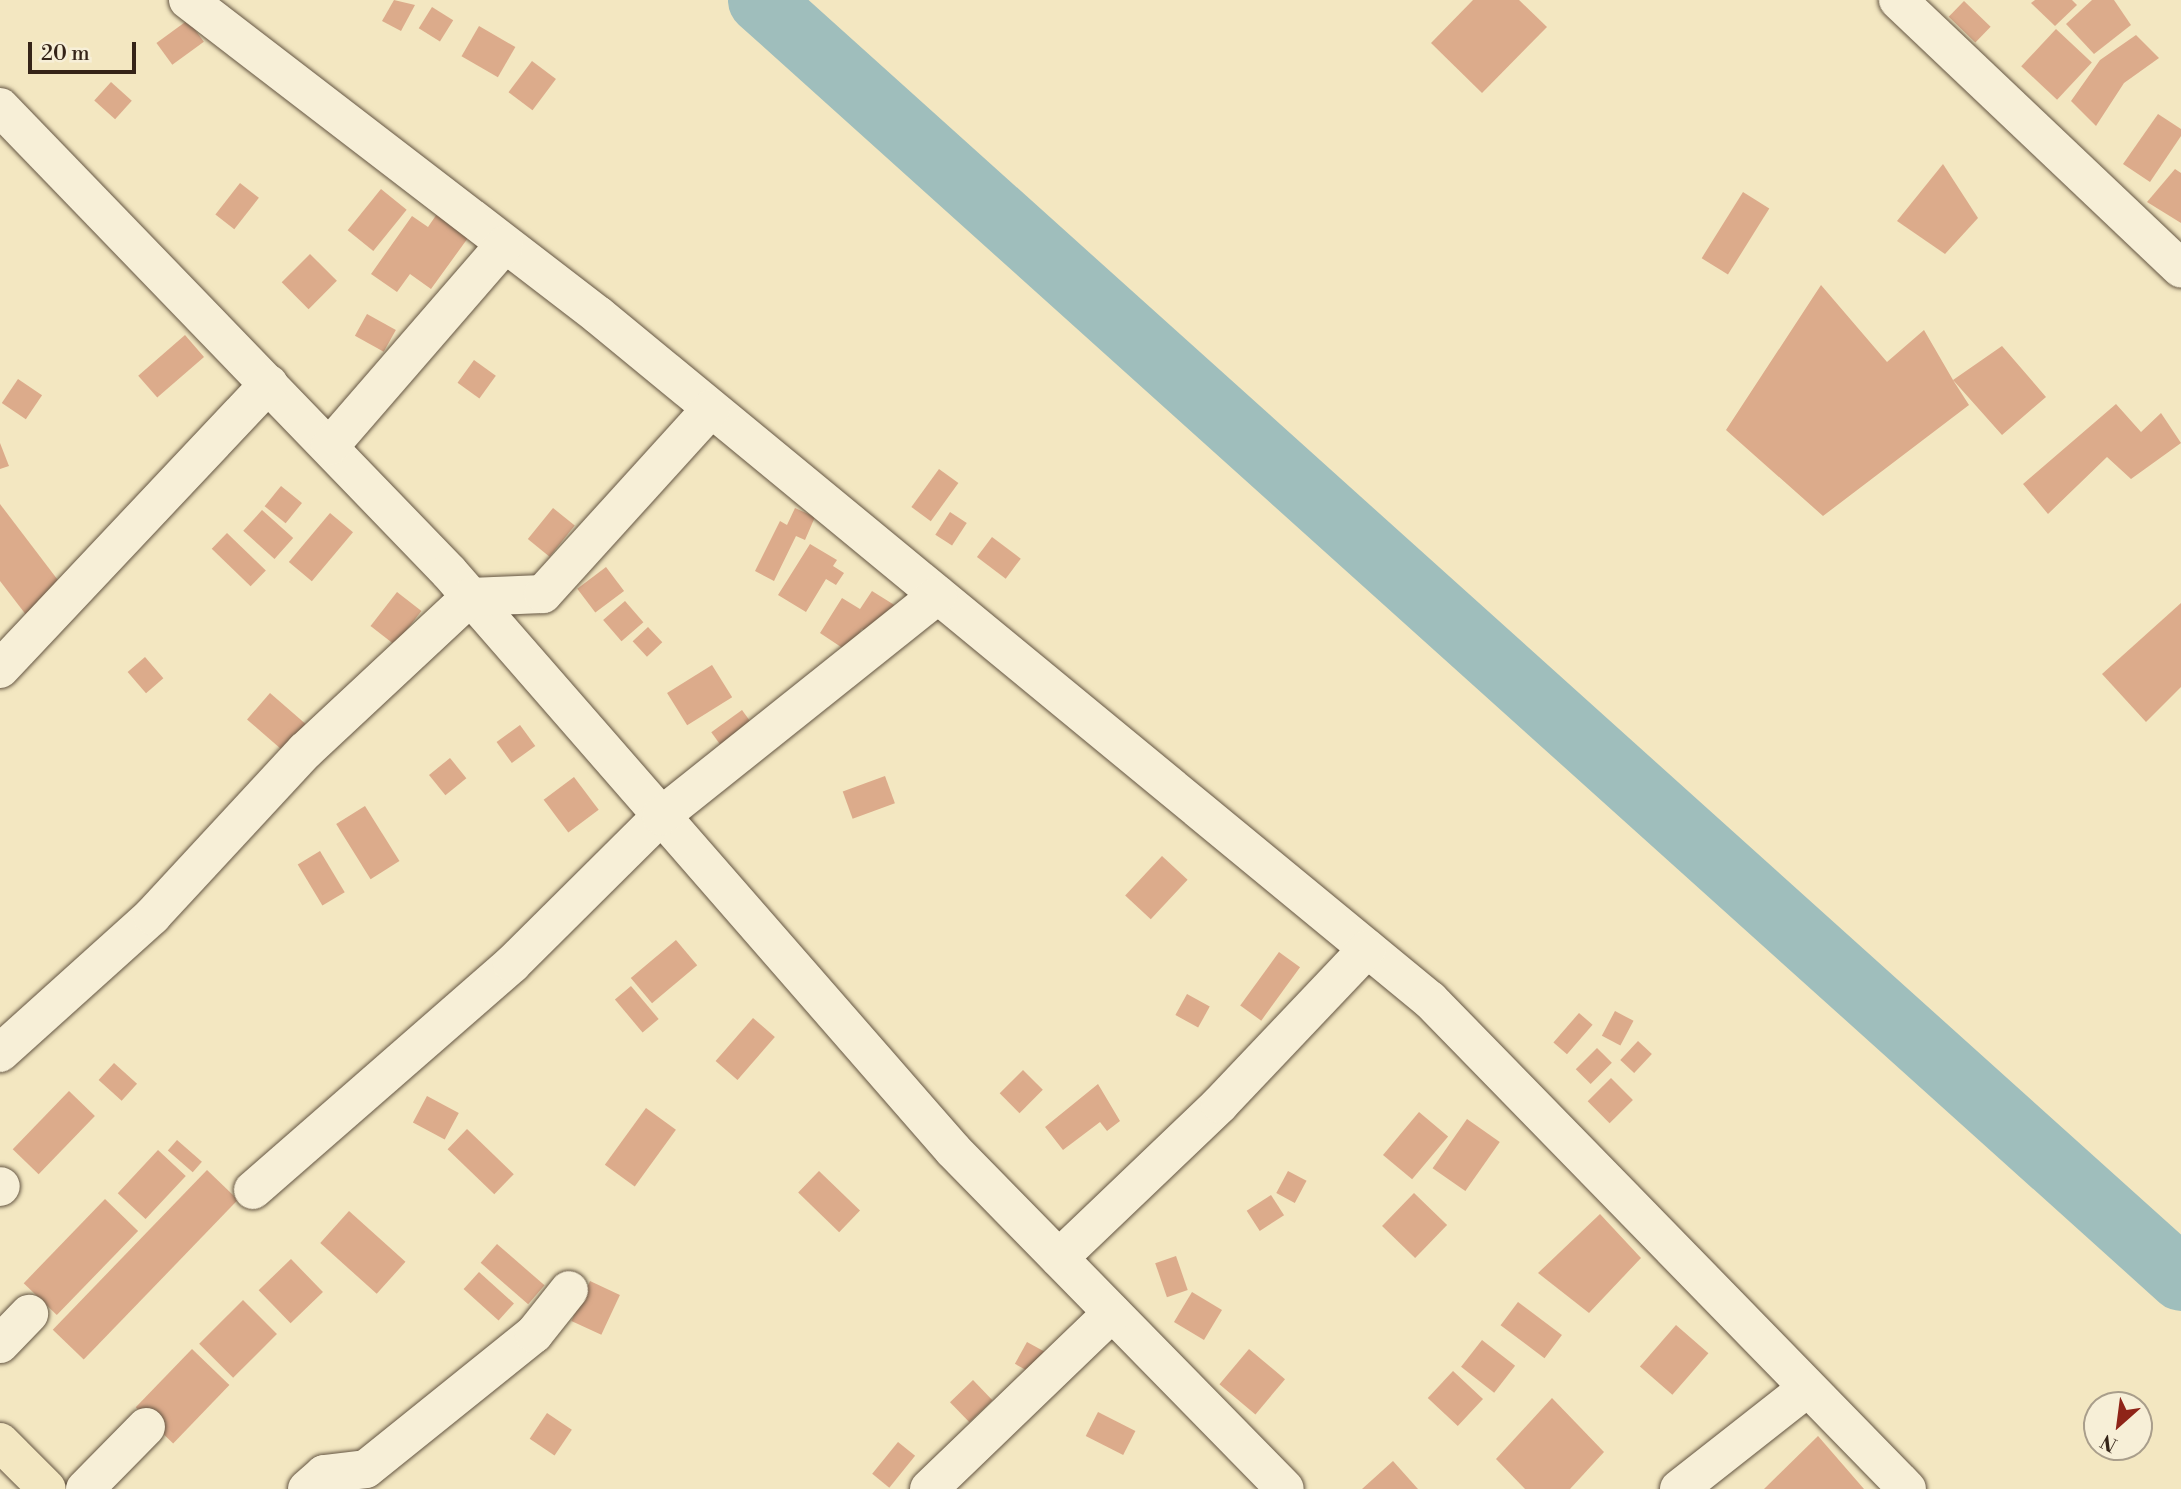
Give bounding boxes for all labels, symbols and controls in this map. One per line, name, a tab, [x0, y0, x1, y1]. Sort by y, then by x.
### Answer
scale bar	[32, 28, 140, 72]
text: 20 m	[41, 41, 90, 67]
north arrow	[2083, 1391, 2153, 1461]
text: N	[2097, 1429, 2121, 1457]

